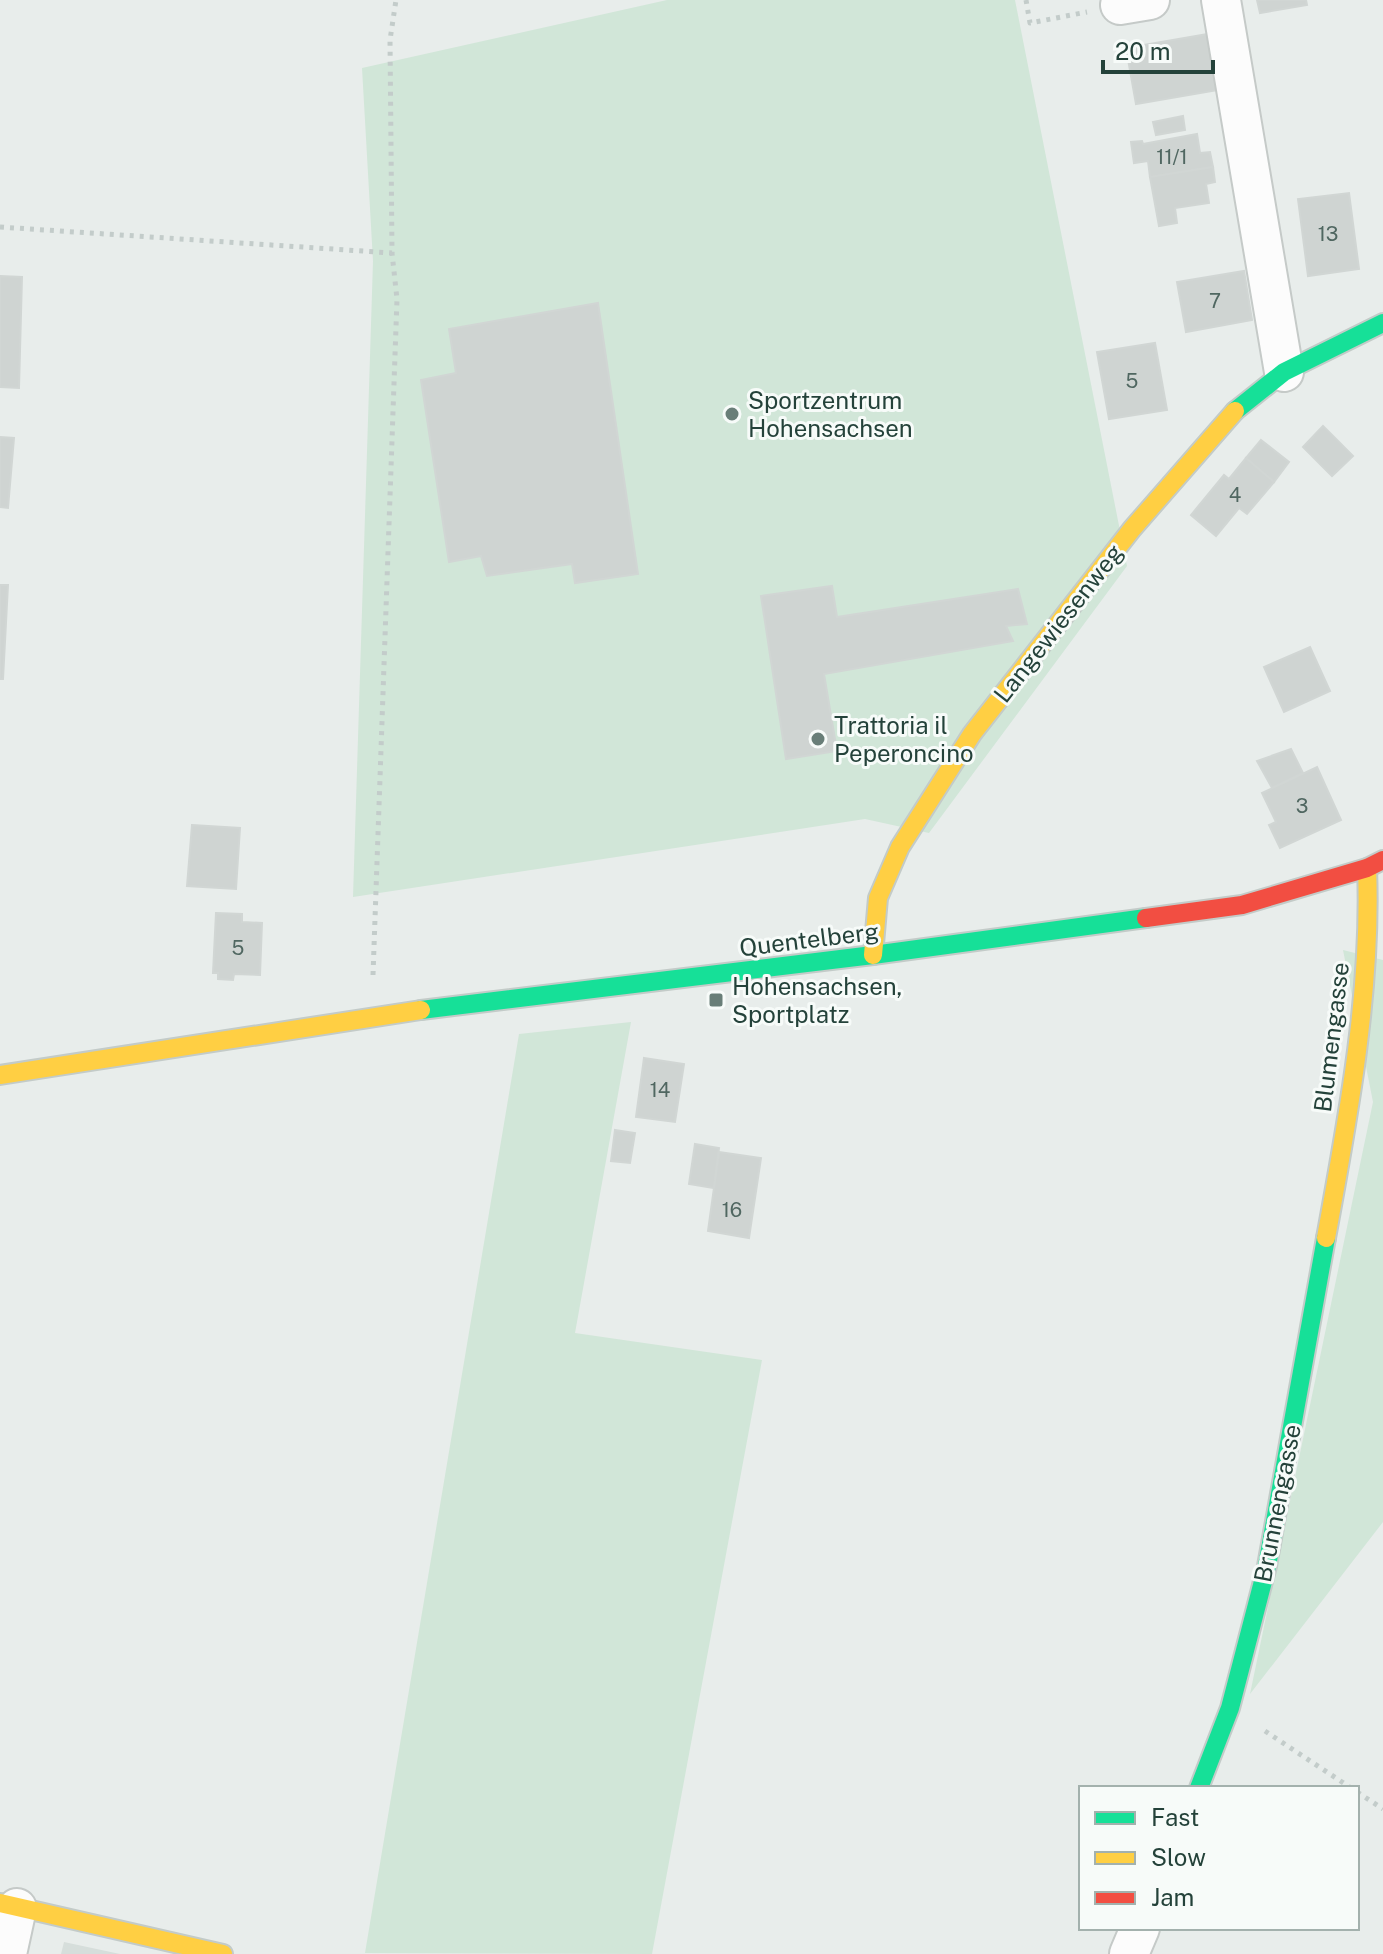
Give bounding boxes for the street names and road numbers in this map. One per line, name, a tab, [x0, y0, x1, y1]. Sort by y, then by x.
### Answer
street label: Langewiesenweg	[988, 538, 1128, 708]
street label: Quentelberg	[738, 917, 880, 961]
street label: Blumengasse	[1308, 960, 1354, 1114]
street label: Brunnengasse	[1248, 1422, 1306, 1584]

